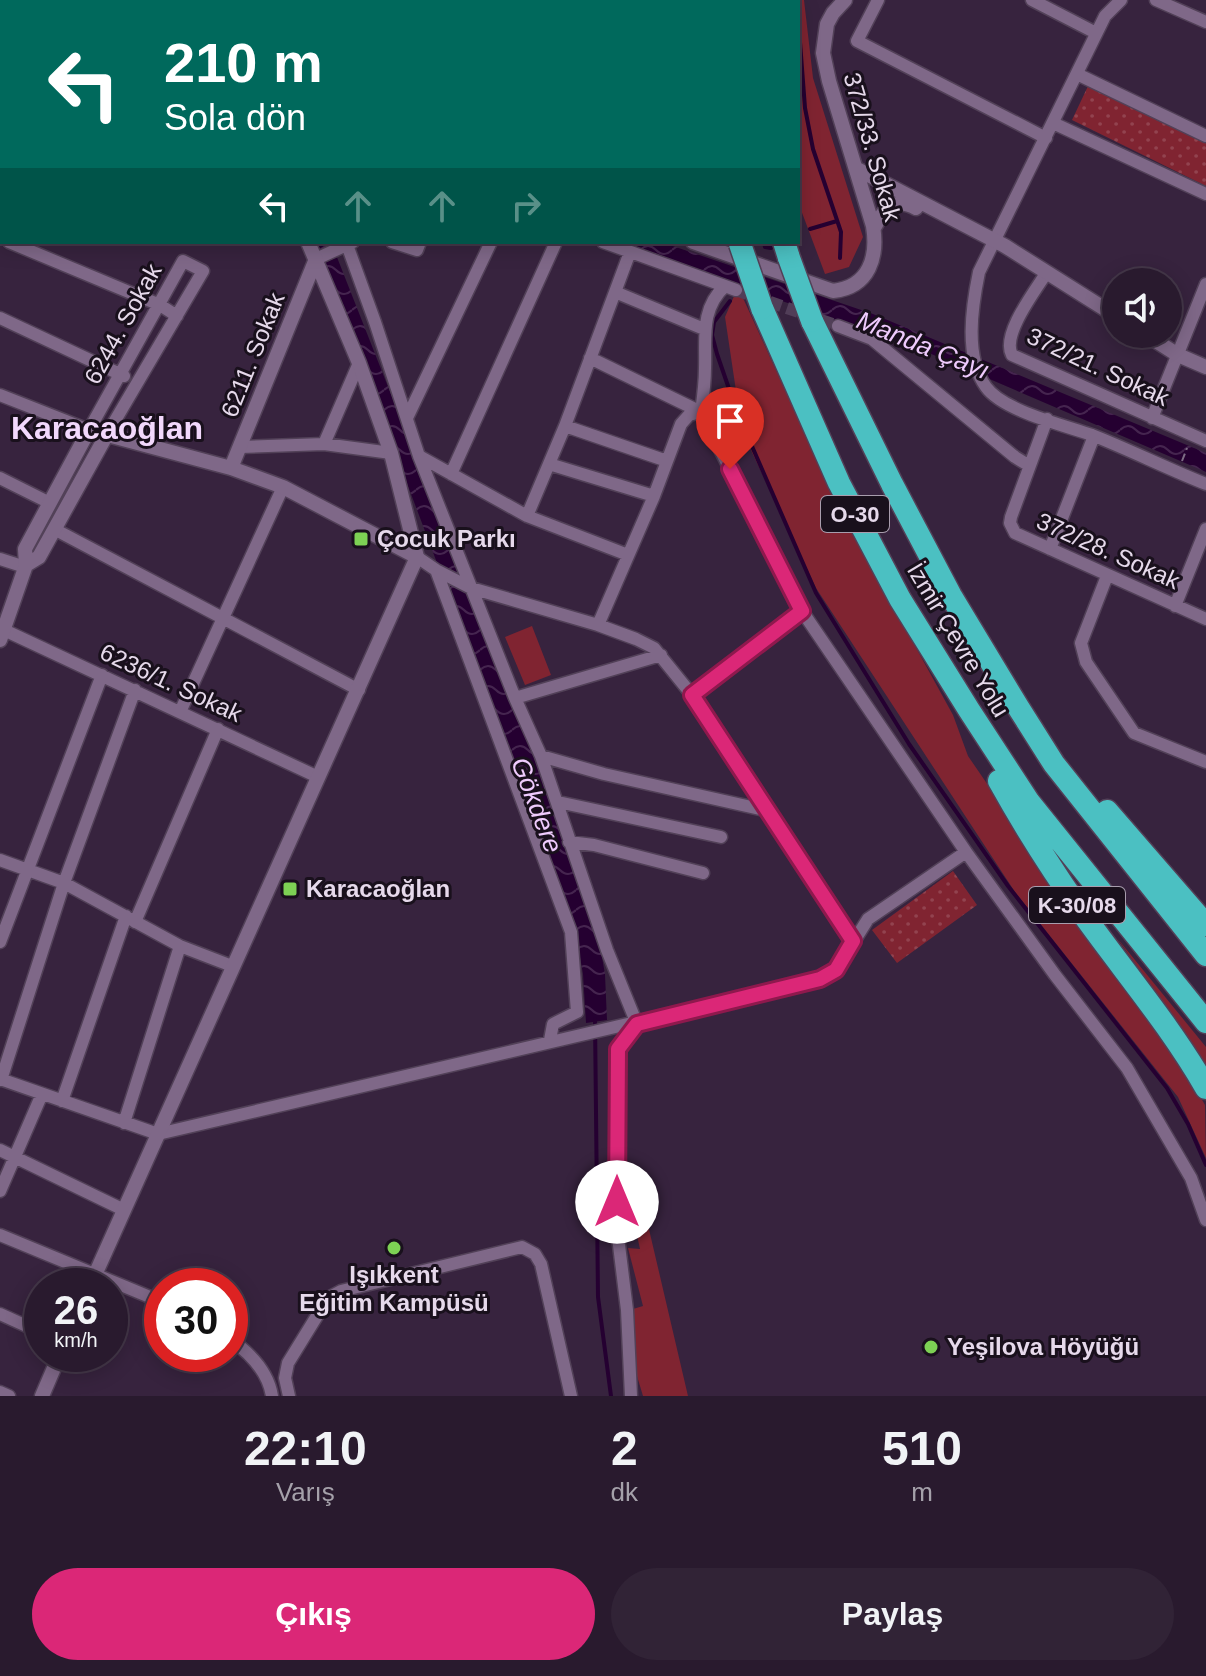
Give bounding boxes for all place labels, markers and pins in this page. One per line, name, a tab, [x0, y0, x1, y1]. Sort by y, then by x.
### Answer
pin	[696, 387, 764, 469]
place label: Çocuk Parkı	[377, 525, 516, 552]
marker: Çocuk Parkı	[352, 530, 370, 548]
place label: Karacaoğlan	[306, 875, 450, 902]
marker: Karacaoğlan	[281, 880, 299, 898]
marker: Işıkkent Eğitim Kampüsü	[385, 1239, 403, 1257]
place label: Işıkkent Eğitim Kampüsü	[299, 1261, 489, 1316]
place label: Yeşilova Höyüğü	[947, 1333, 1139, 1360]
marker: Yeşilova Höyüğü	[922, 1338, 940, 1356]

